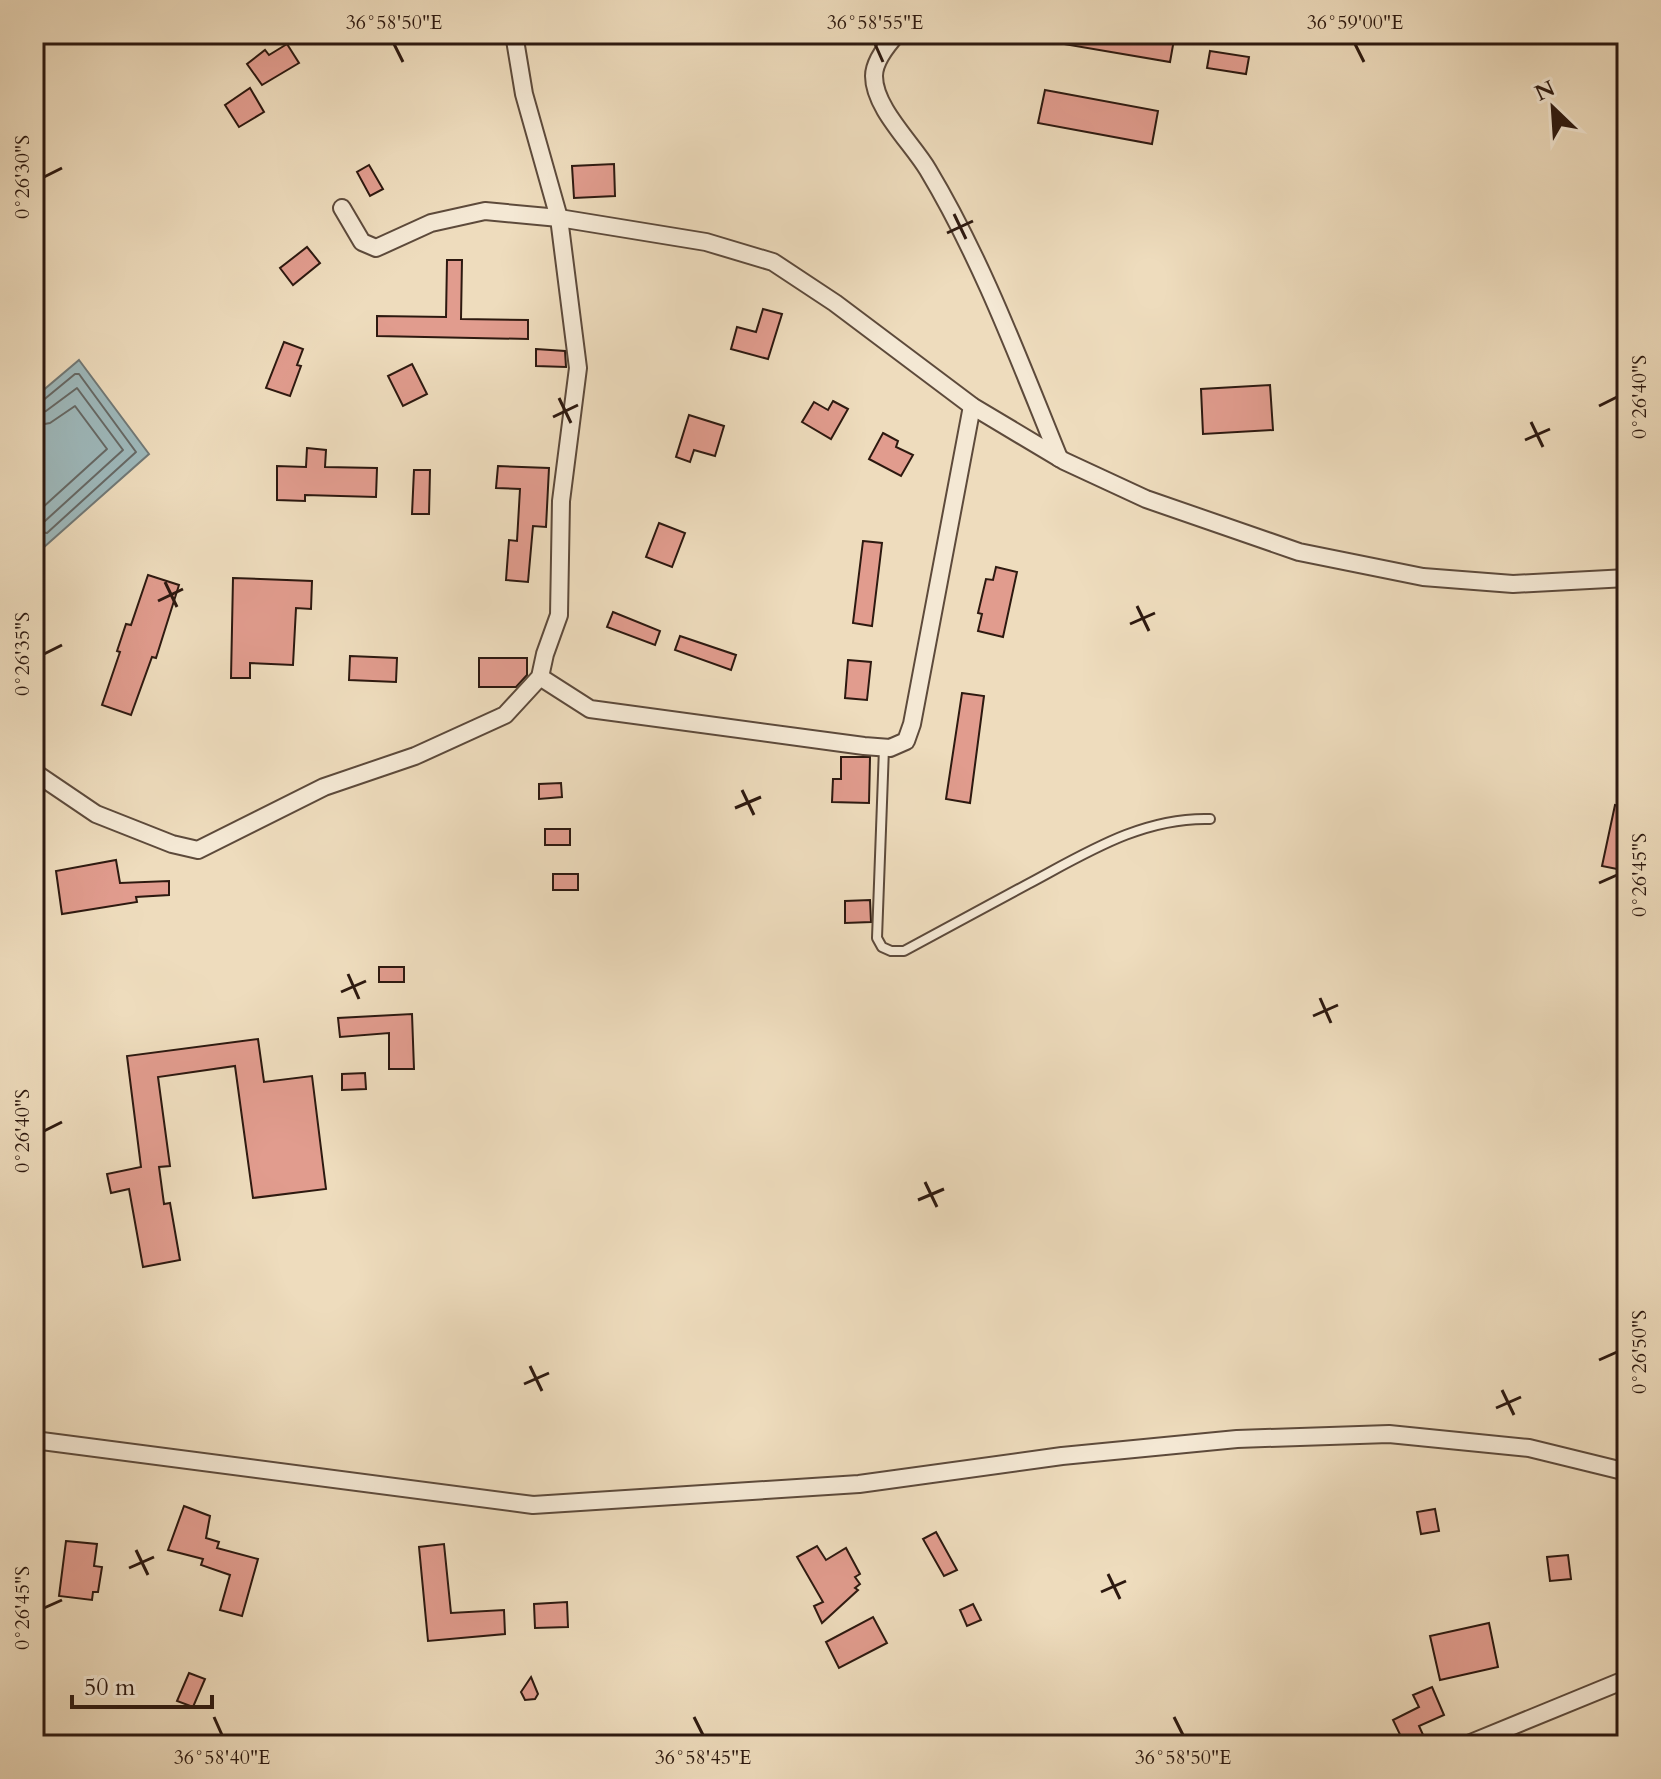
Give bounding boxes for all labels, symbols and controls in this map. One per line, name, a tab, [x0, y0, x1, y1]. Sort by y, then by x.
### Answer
text: 36°58'50"E	[346, 9, 442, 36]
text: 36°58'55"E	[827, 9, 923, 36]
text: 36°59'00"E	[1307, 9, 1403, 36]
north arrow	[1513, 68, 1593, 148]
text: N	[1530, 73, 1560, 108]
text: 0°26'30"S	[9, 135, 36, 219]
text: 0°26'40"S	[1626, 355, 1653, 439]
text: 0°26'35"S	[9, 612, 36, 696]
text: 0°26'45"S	[1626, 833, 1653, 917]
text: 0°26'40"S	[9, 1089, 36, 1173]
text: 0°26'50"S	[1626, 1310, 1653, 1394]
text: 0°26'45"S	[9, 1566, 36, 1650]
scale bar	[72, 1659, 212, 1709]
text: 50 m	[84, 1671, 136, 1704]
text: 36°58'40"E	[174, 1744, 270, 1771]
text: 36°58'45"E	[655, 1744, 751, 1771]
text: 36°58'50"E	[1135, 1744, 1231, 1771]

